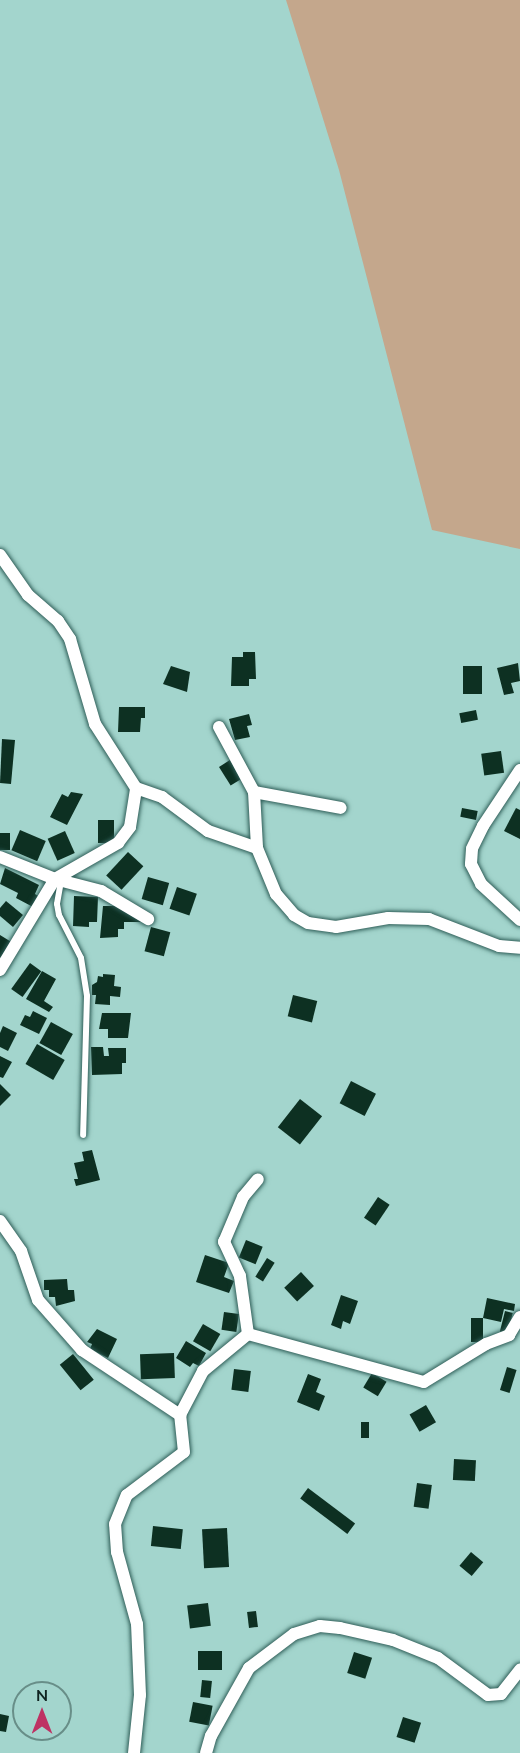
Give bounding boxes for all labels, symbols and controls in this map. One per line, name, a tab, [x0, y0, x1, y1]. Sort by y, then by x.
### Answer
north arrow	[12, 1681, 72, 1741]
text: N	[36, 1685, 48, 1705]

